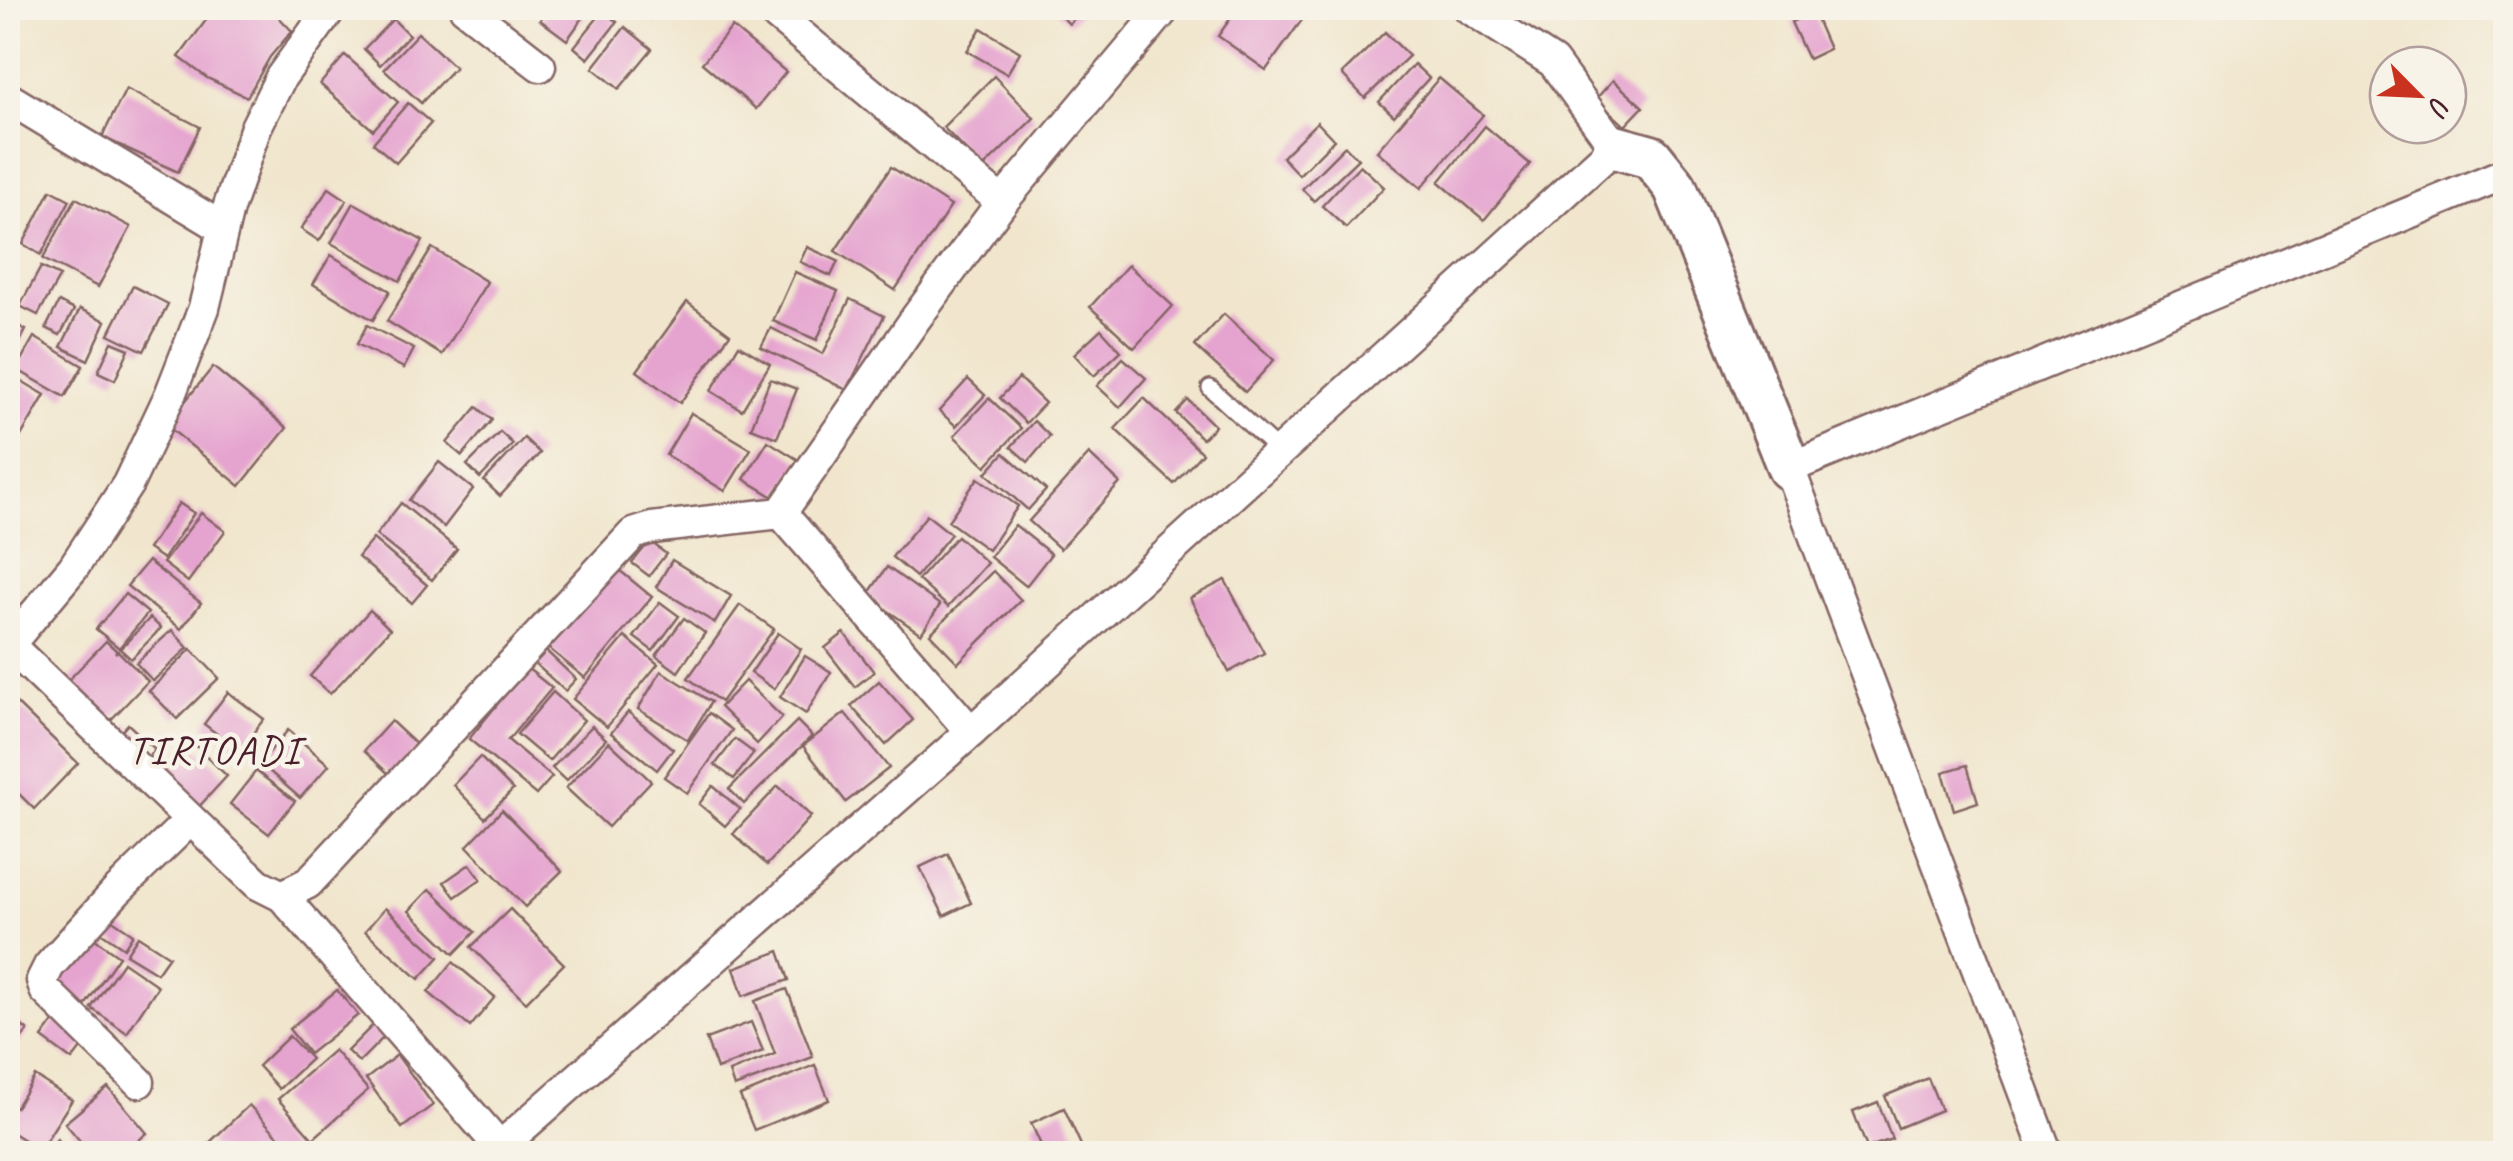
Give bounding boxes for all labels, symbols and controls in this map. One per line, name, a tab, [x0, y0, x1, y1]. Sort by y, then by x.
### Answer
north arrow	[2368, 45, 2468, 145]
text: U	[2419, 92, 2459, 123]
district label: TIRTOADI	[129, 725, 308, 775]

